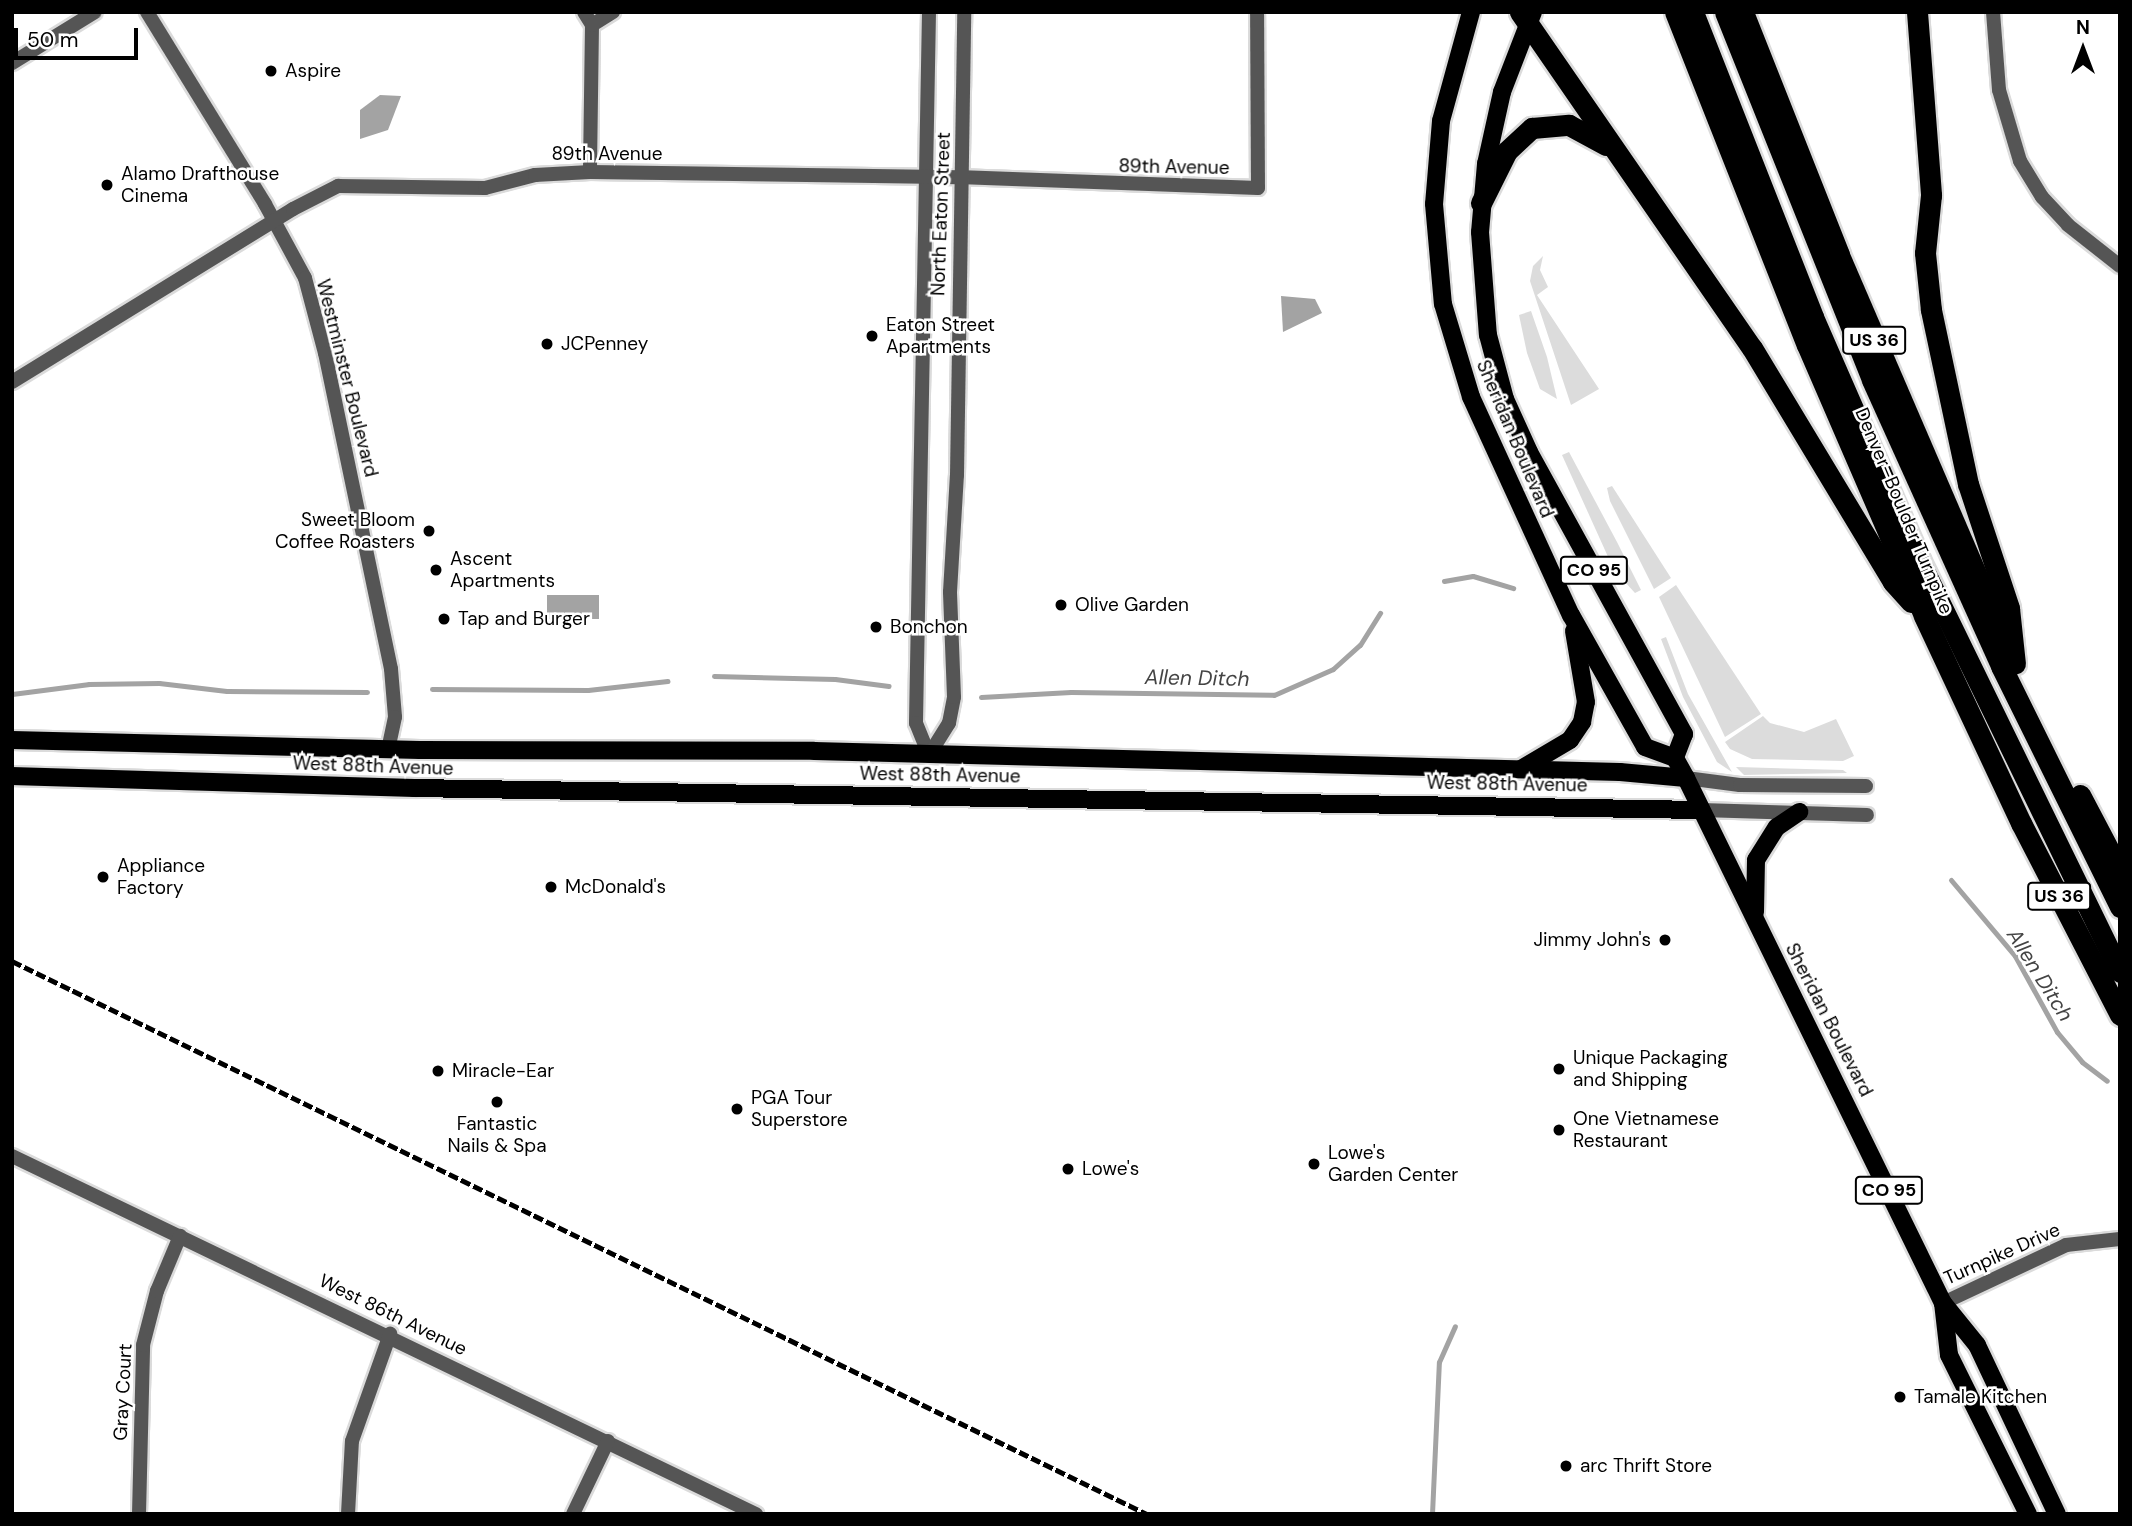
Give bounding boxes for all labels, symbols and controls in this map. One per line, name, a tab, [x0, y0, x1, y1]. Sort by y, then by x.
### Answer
scale bar	[18, 14, 142, 58]
north arrow	[2048, 14, 2118, 84]
text: N	[2076, 15, 2090, 40]
text: 50 m	[27, 26, 78, 54]
place label: Aspire	[285, 60, 341, 82]
marker: Aspire	[263, 63, 279, 79]
street label: North Eaton Street	[927, 132, 955, 296]
street label: 89th Avenue	[552, 143, 662, 165]
street label: 89th Avenue	[1118, 155, 1230, 179]
place label: Alamo Drafthouse Cinema	[121, 163, 279, 207]
marker: Alamo Drafthouse Cinema	[99, 177, 115, 193]
street label: Westminster Boulevard	[311, 277, 383, 479]
place label: Eaton Street Apartments	[886, 314, 995, 358]
road number: US 36	[1841, 326, 1907, 354]
marker: Eaton Street Apartments	[864, 328, 880, 344]
place label: JCPenney	[561, 333, 648, 355]
marker: JCPenney	[539, 336, 555, 352]
street label: Sheridan Boulevard	[1471, 357, 1559, 521]
street label: Denver–Boulder Turnpike	[1850, 404, 1958, 618]
place label: Sweet Bloom Coffee Roasters	[275, 509, 415, 553]
marker: Sweet Bloom Coffee Roasters	[421, 523, 437, 539]
place label: Ascent Apartments	[450, 548, 555, 592]
road number: CO 95	[1559, 556, 1629, 584]
marker: Ascent Apartments	[428, 562, 444, 578]
place label: Olive Garden	[1075, 594, 1189, 616]
marker: Olive Garden	[1053, 597, 1069, 613]
place label: Tap and Burger	[458, 608, 590, 630]
marker: Tap and Burger	[436, 611, 452, 627]
place label: Bonchon	[890, 616, 968, 638]
marker: Bonchon	[868, 619, 884, 635]
water label: Allen Ditch	[1144, 664, 1250, 692]
street label: West 88th Avenue	[292, 752, 454, 780]
street label: West 88th Avenue	[859, 762, 1021, 788]
street label: West 88th Avenue	[1426, 771, 1588, 797]
place label: Appliance Factory	[117, 855, 205, 899]
marker: Appliance Factory	[95, 869, 111, 885]
place label: McDonald's	[565, 876, 666, 898]
marker: McDonald's	[543, 879, 559, 895]
road number: US 36	[2026, 882, 2092, 911]
water label: Allen Ditch	[2002, 924, 2078, 1026]
place label: Jimmy John's	[1534, 929, 1651, 951]
marker: Jimmy John's	[1657, 932, 1673, 948]
street label: Sheridan Boulevard	[1780, 939, 1878, 1101]
place label: Unique Packaging and Shipping	[1573, 1047, 1728, 1091]
place label: Miracle-Ear	[452, 1060, 554, 1082]
marker: Unique Packaging and Shipping	[1551, 1061, 1567, 1077]
marker: Miracle-Ear	[430, 1063, 446, 1079]
place label: PGA Tour Superstore	[751, 1087, 848, 1131]
marker: Fantastic Nails & Spa	[489, 1094, 505, 1110]
marker: PGA Tour Superstore	[729, 1101, 745, 1117]
place label: One Vietnamese Restaurant	[1573, 1108, 1719, 1152]
place label: Fantastic Nails & Spa	[447, 1113, 547, 1157]
marker: One Vietnamese Restaurant	[1551, 1122, 1567, 1138]
place label: Lowe's Garden Center	[1328, 1142, 1458, 1186]
marker: Lowe's Garden Center	[1306, 1156, 1322, 1172]
place label: Lowe's	[1082, 1158, 1139, 1180]
marker: Lowe's	[1060, 1161, 1076, 1177]
road number: CO 95	[1854, 1176, 1924, 1204]
street label: Turnpike Drive	[1940, 1218, 2064, 1290]
street label: West 86th Avenue	[316, 1269, 470, 1361]
street label: Gray Court	[109, 1343, 137, 1441]
place label: Tamale Kitchen	[1914, 1386, 2047, 1408]
marker: Tamale Kitchen	[1892, 1389, 1908, 1405]
place label: arc Thrift Store	[1580, 1455, 1712, 1477]
marker: arc Thrift Store	[1558, 1458, 1574, 1474]

